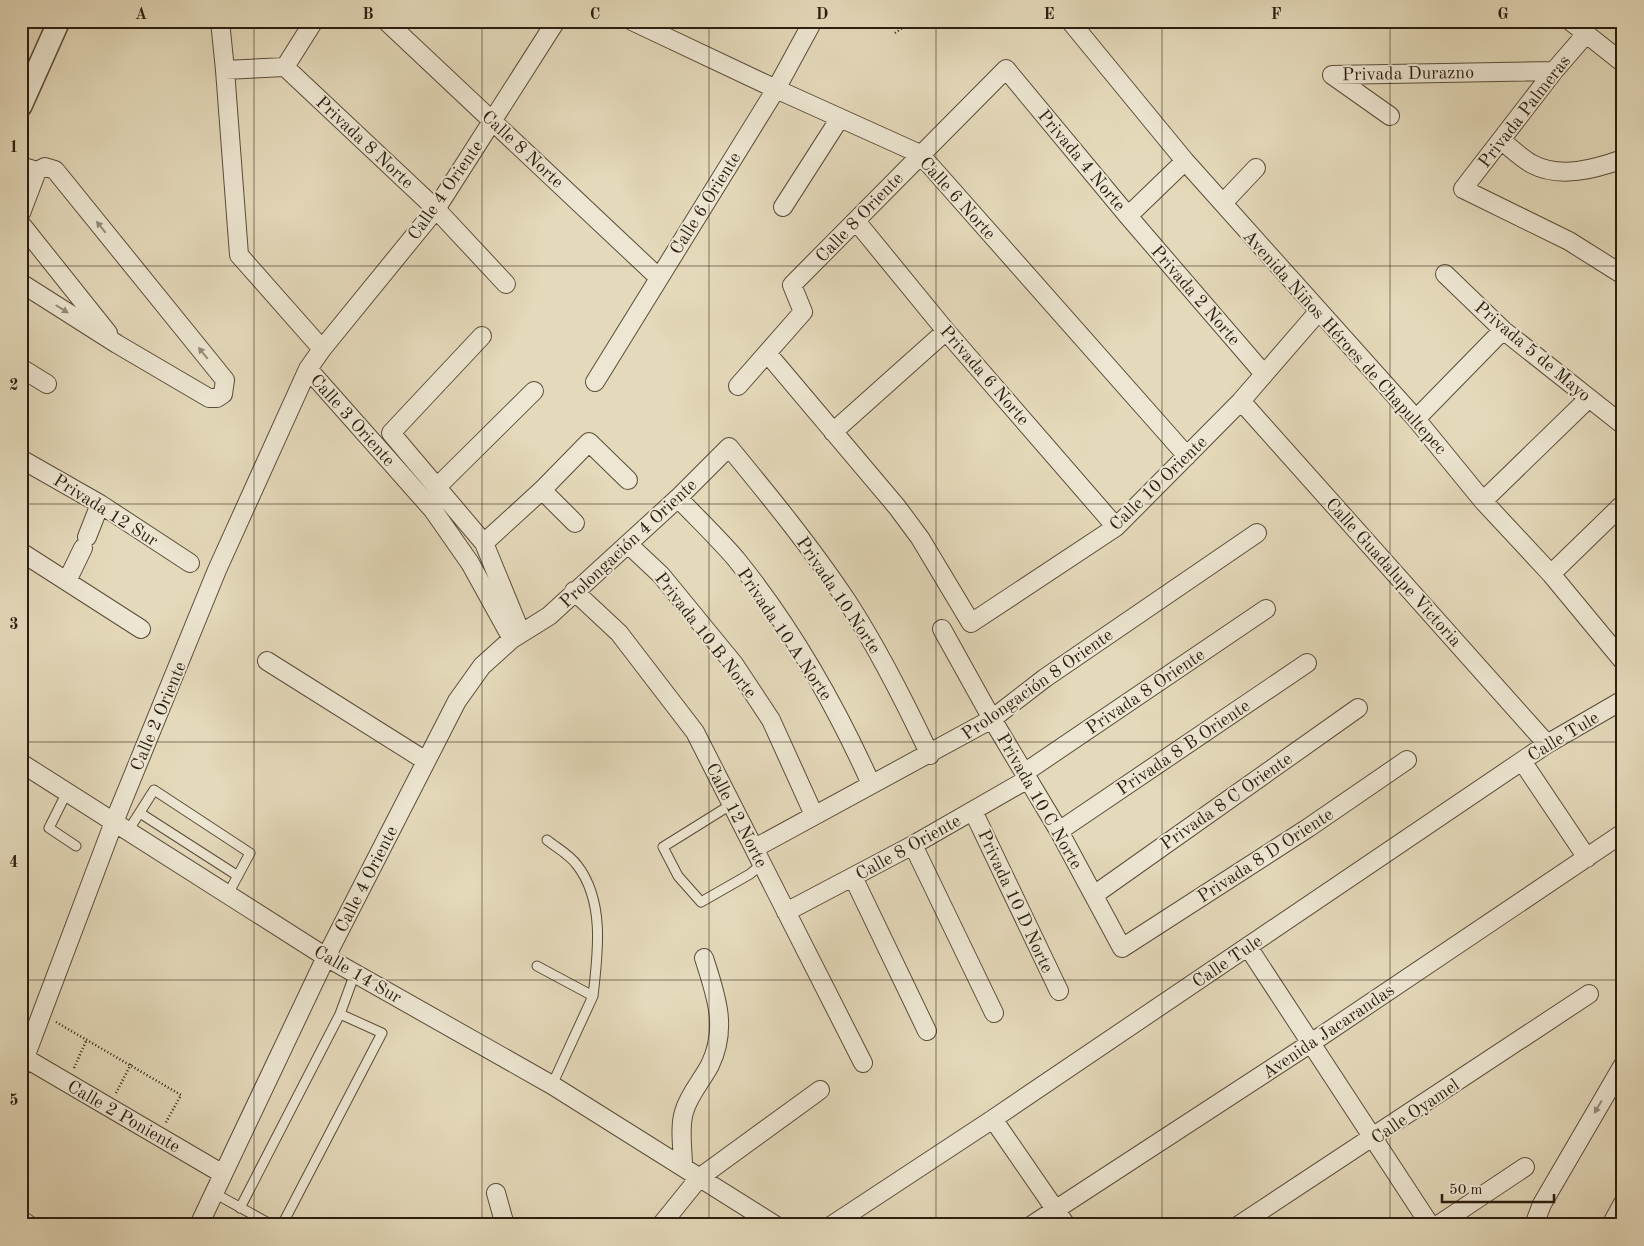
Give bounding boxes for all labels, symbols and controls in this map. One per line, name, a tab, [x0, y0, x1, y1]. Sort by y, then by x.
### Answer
text: A	[135, 7, 147, 23]
text: B	[362, 7, 374, 23]
text: C	[590, 7, 600, 23]
text: D	[816, 7, 828, 23]
text: E	[1043, 7, 1055, 23]
text: F	[1271, 7, 1282, 23]
text: G	[1497, 7, 1509, 23]
street label: Privada Palmeras	[1475, 52, 1574, 171]
street label: Privada Durazno	[1342, 64, 1474, 84]
street label: Privada 8 Norte	[312, 93, 416, 192]
street label: Privada 4 Norte	[1034, 107, 1129, 215]
street label: Calle 8 Norte	[478, 108, 567, 192]
street label: Calle 4 Oriente	[405, 138, 487, 244]
text: 1	[9, 140, 19, 156]
street label: Calle 6 Oriente	[667, 149, 744, 258]
street label: Calle 6 Norte	[916, 154, 999, 243]
street label: Calle 8 Oriente	[813, 169, 907, 266]
one-way arrow	[96, 221, 107, 234]
street label: Avenida Niños Héroes de Chapultepec	[1239, 227, 1450, 458]
street label: Privada 2 Norte	[1147, 242, 1243, 349]
street label: Privada 5 de Mayo	[1471, 298, 1594, 405]
one-way arrow	[56, 304, 69, 314]
street label: Privada 6 Norte	[936, 322, 1032, 429]
one-way arrow	[198, 347, 209, 360]
street label: Calle 3 Oriente	[306, 371, 398, 470]
text: 2	[9, 378, 19, 394]
street label: Calle 10 Oriente	[1107, 433, 1211, 534]
street label: Privada 12 Sur	[50, 471, 162, 551]
street label: Prolongación 4 Oriente	[557, 476, 701, 612]
street label: Calle Guadalupe Victoria	[1322, 495, 1465, 650]
street label: Privada 10 Norte	[793, 534, 884, 657]
street label: Privada 10 A Norte	[733, 565, 835, 704]
street label: Privada 10 B Norte	[651, 569, 760, 702]
text: 3	[9, 617, 19, 633]
street label: Prolongación 8 Oriente	[959, 626, 1116, 744]
street label: Privada 8 Oriente	[1083, 646, 1208, 738]
street label: Calle 2 Oriente	[128, 659, 190, 774]
street label: Privada 8 B Oriente	[1114, 697, 1253, 799]
street label: Calle Tule	[1525, 709, 1602, 765]
street label: Privada 10 C Norte	[993, 731, 1085, 872]
street label: Privada 8 C Oriente	[1158, 750, 1295, 854]
street label: Calle 12 Norte	[702, 760, 770, 871]
street label: Privada 8 D Oriente	[1195, 805, 1337, 906]
street label: Calle 8 Oriente	[853, 812, 964, 884]
street label: Calle 4 Oriente	[332, 823, 401, 936]
street label: Privada 10 D Norte	[974, 827, 1056, 976]
text: 4	[9, 855, 19, 871]
street label: Calle Tule	[1190, 932, 1266, 992]
street label: Calle 14 Sur	[311, 943, 405, 1007]
street label: Avenida Jacarandas	[1259, 981, 1398, 1083]
street label: Calle Oyamel	[1368, 1076, 1463, 1148]
street label: Calle 2 Poniente	[64, 1077, 183, 1156]
text: 5	[9, 1093, 19, 1109]
one-way arrow	[1594, 1101, 1603, 1114]
scale bar	[1442, 1171, 1554, 1203]
text: 50 m	[1449, 1183, 1483, 1198]

